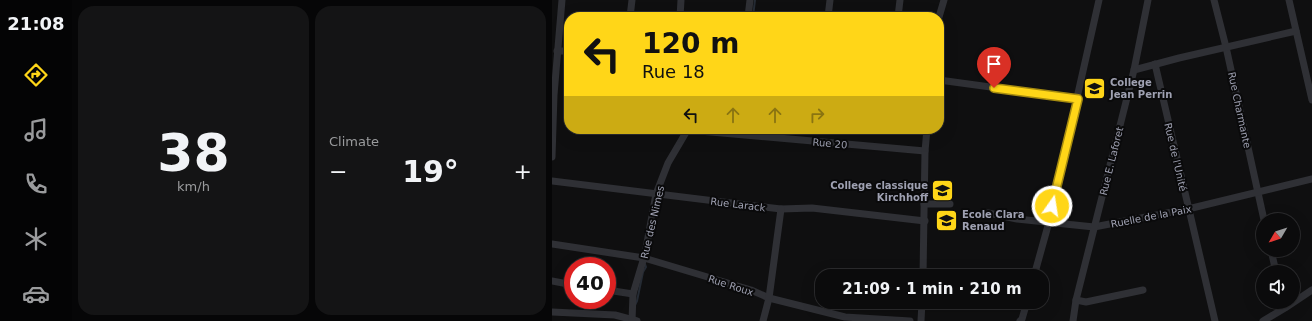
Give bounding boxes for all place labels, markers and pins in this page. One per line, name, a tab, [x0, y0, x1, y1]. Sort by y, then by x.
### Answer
pin	[977, 47, 1011, 88]
school or university icon: College Jean Perrin	[1081, 75, 1107, 101]
place label: College Jean Perrin	[1109, 77, 1172, 100]
school or university icon: College classique Kirchhoff	[930, 178, 956, 204]
place label: College classique Kirchhoff	[830, 180, 929, 203]
school or university icon: Ecole Clara Renaud	[933, 207, 959, 233]
place label: Ecole Clara Renaud	[962, 209, 1025, 232]

